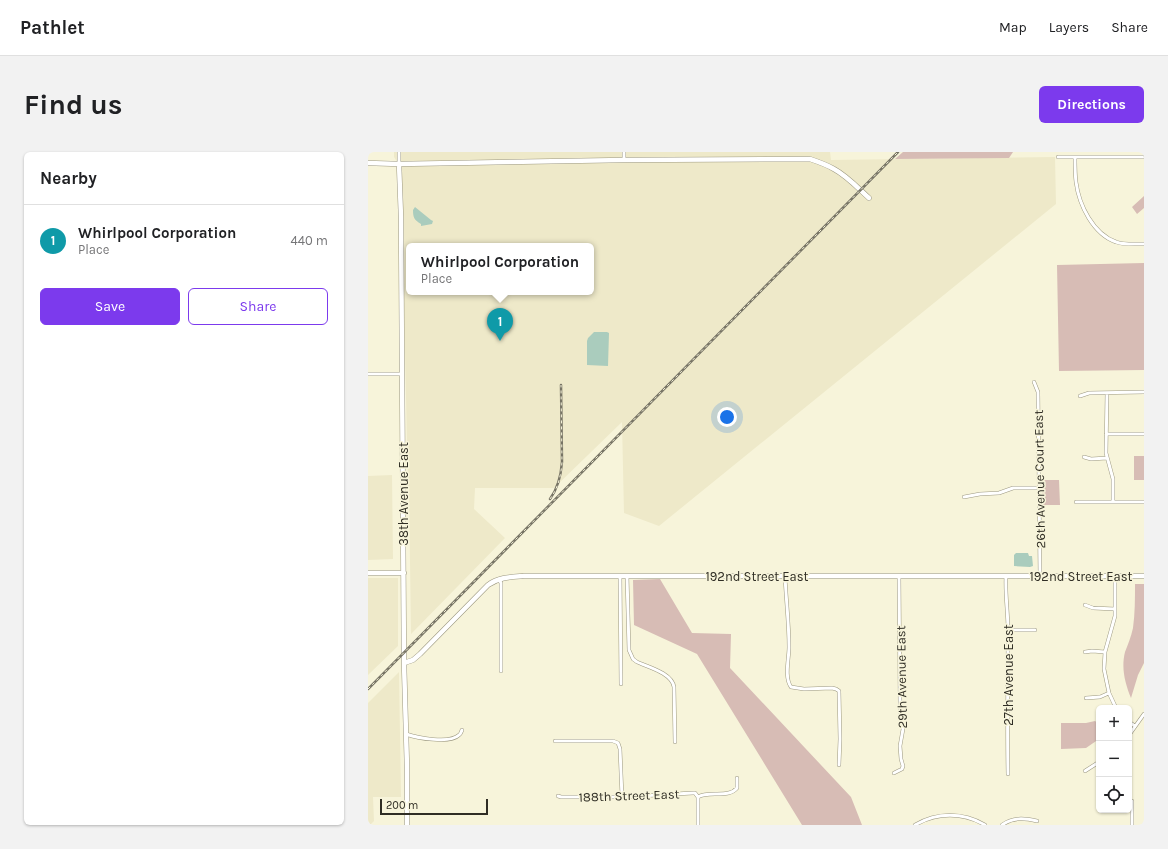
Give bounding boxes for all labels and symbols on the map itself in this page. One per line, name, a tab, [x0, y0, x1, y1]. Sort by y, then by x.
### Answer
pin: 1	[487, 308, 513, 341]
your location	[717, 407, 737, 427]
street label: 26th Avenue Court East	[1031, 410, 1048, 548]
street label: 38th Avenue East	[396, 442, 411, 546]
street label: 192nd Street East	[706, 569, 809, 584]
street label: 192nd Street East	[1030, 569, 1133, 584]
street label: 27th Avenue East	[1001, 624, 1016, 726]
street label: 29th Avenue East	[893, 625, 910, 729]
street label: 188th Street East	[578, 786, 680, 805]
scale bar	[380, 797, 488, 816]

